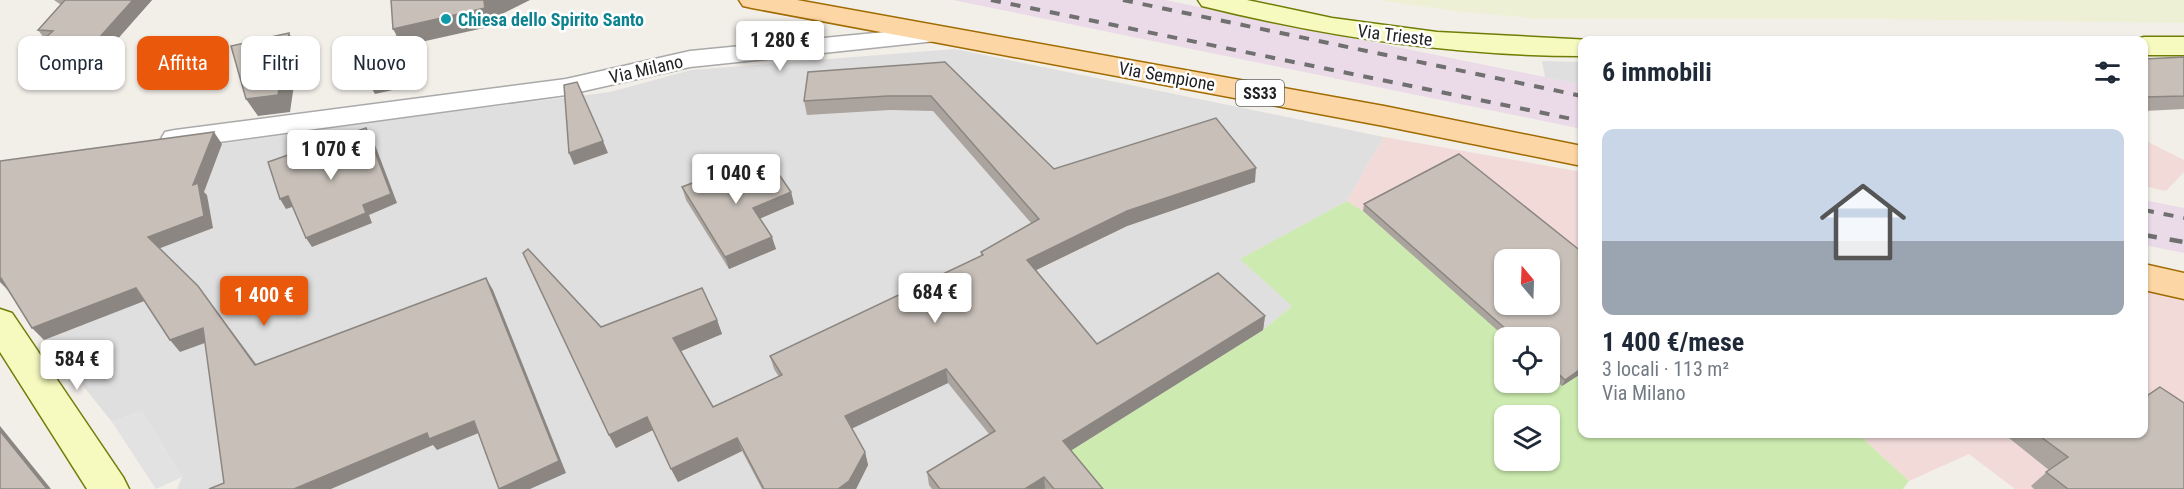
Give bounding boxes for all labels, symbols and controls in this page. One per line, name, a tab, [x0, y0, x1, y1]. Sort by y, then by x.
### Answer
place label: Chiesa dello Spirito Santo	[458, 9, 644, 30]
marker: Chiesa dello Spirito Santo	[439, 12, 453, 26]
street label: Via Trieste	[1356, 20, 1434, 50]
pin: 1 280 €	[725, 21, 835, 72]
text: 1 280 €	[750, 28, 810, 52]
chip: Compra	[18, 36, 125, 90]
chip: Affitta	[137, 36, 229, 90]
chip: Filtri	[241, 36, 320, 90]
chip: Nuovo	[332, 36, 427, 90]
street label: Via Milano	[607, 50, 685, 88]
icon: filters	[2091, 56, 2124, 89]
street label: Via Sempione	[1117, 57, 1217, 95]
text: 6 immobili	[1602, 57, 1712, 87]
road number: SS33	[1236, 80, 1284, 106]
pin: 1 070 €	[276, 130, 386, 181]
text: 1 070 €	[301, 137, 361, 161]
pin: 1 040 €	[681, 154, 791, 205]
text: 1 040 €	[706, 161, 766, 185]
icon: home	[1809, 168, 1917, 276]
north arrow	[1494, 249, 1560, 315]
map controls	[1494, 249, 1560, 471]
pin: 684 €	[893, 273, 977, 324]
pin: 1 400 €	[209, 276, 319, 327]
text: 684 €	[912, 280, 958, 304]
text: 1 400 €	[234, 283, 294, 307]
button: locate	[1494, 327, 1560, 393]
text: 1 400 €/mese	[1602, 327, 1744, 357]
pin: 584 €	[35, 340, 119, 391]
text: 584 €	[54, 347, 100, 371]
text: 3 locali · 113 m²	[1602, 357, 1729, 381]
text: Via Milano	[1602, 381, 1686, 405]
button: layers	[1494, 405, 1560, 471]

